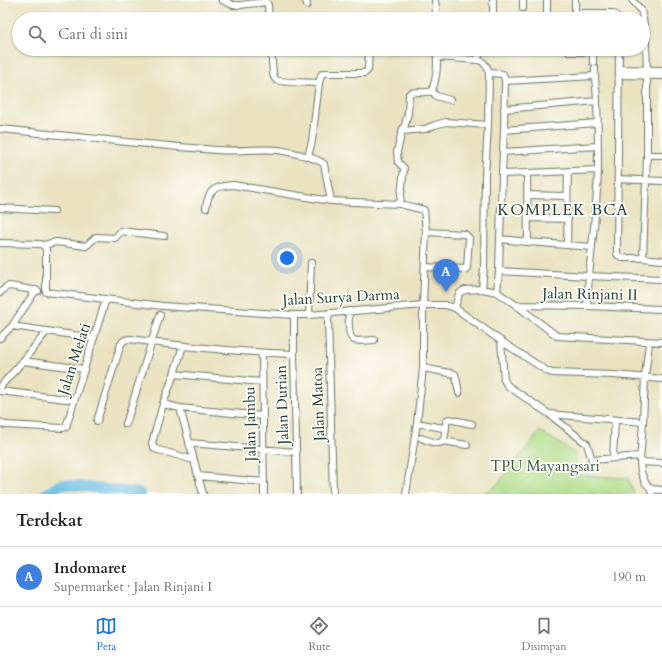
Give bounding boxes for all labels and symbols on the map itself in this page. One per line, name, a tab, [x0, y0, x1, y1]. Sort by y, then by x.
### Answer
district label: KOMPLEK BCA	[497, 199, 629, 221]
your location	[277, 248, 297, 268]
pin: A	[433, 259, 459, 292]
street label: Jalan Rinjani II	[540, 283, 638, 305]
street label: Jalan Surya Darma	[280, 284, 401, 310]
street label: Jalan Melati	[52, 320, 95, 399]
street label: Jalan Durian	[271, 364, 293, 447]
street label: Jalan Matoa	[307, 366, 329, 444]
street label: Jalan Jambu	[239, 386, 261, 464]
park label: TPU Mayangsari	[490, 456, 600, 476]

